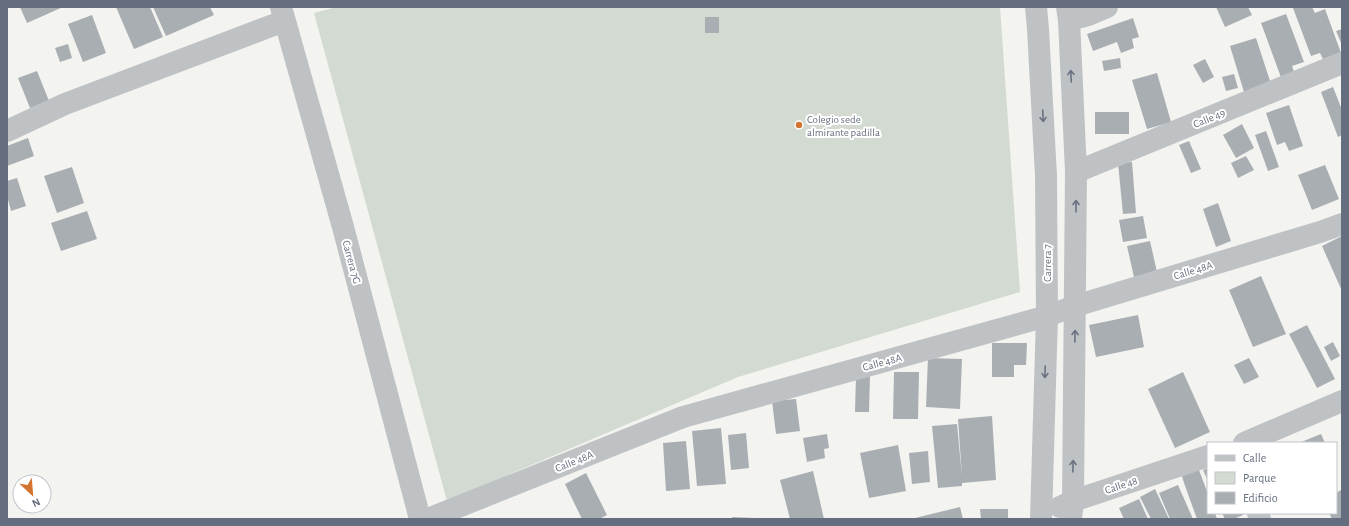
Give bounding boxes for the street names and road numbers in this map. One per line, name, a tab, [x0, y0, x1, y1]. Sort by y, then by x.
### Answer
street label: Calle 49	[1192, 107, 1227, 130]
street label: Carrera 7G	[340, 239, 363, 285]
street label: Carrera 7	[1042, 244, 1053, 282]
street label: Calle 48A	[1172, 259, 1214, 282]
street label: Calle 48A	[861, 352, 903, 373]
street label: Calle 48A	[554, 449, 595, 474]
street label: Calle 48	[1103, 475, 1139, 496]

